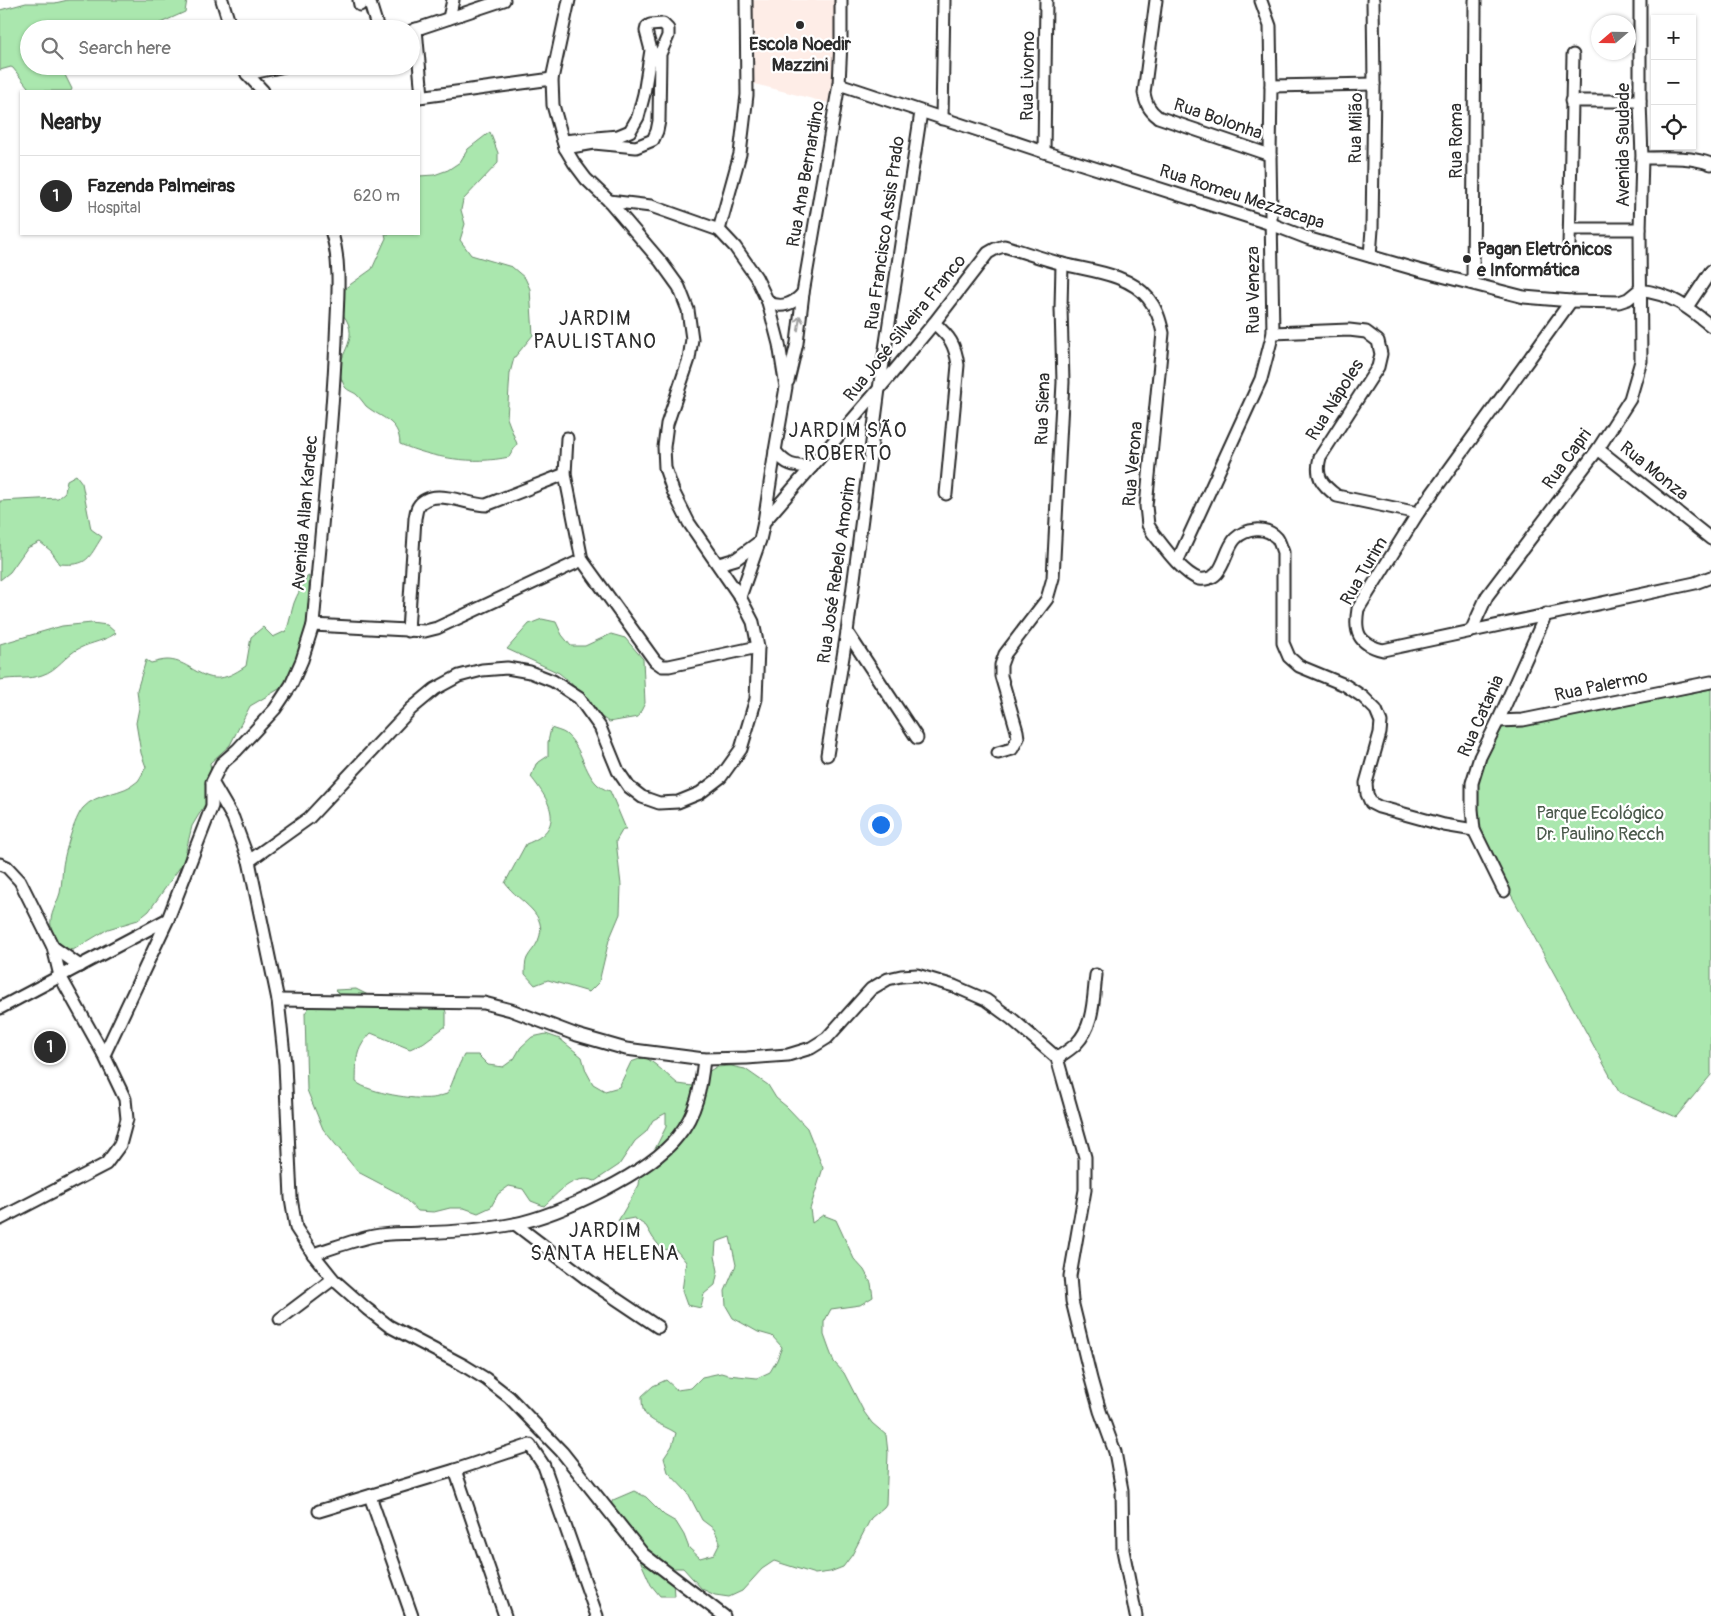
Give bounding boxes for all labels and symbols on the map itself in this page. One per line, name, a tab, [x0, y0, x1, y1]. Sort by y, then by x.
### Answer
north arrow	[1591, 15, 1636, 60]
marker: Escola Noedir Mazzini	[794, 19, 806, 31]
street label: Rua Livorno	[1016, 30, 1040, 121]
place label: Escola Noedir Mazzini	[749, 33, 852, 77]
street label: Avenida Saudade	[1612, 83, 1635, 207]
street label: Rua Milão	[1344, 92, 1368, 164]
street label: Rua Bolonha	[1171, 93, 1265, 145]
street label: Rua Ana Bernardino	[782, 99, 830, 249]
street label: Rua Roma	[1445, 103, 1468, 179]
street label: Rua Francisco Assis Prado	[860, 134, 910, 331]
street label: Rua Romeu Mezzacapa	[1156, 159, 1328, 235]
place label: Pagan Eletrônicos e Informática	[1476, 238, 1613, 282]
street label: Rua Veneza	[1242, 246, 1265, 334]
street label: Rua José Silveira Franco	[839, 250, 972, 406]
marker: Pagan Eletrônicos e Informática	[1461, 253, 1473, 265]
district label: JARDIM PAULISTANO	[533, 306, 657, 354]
one-way arrow	[795, 316, 805, 332]
street label: Rua Nápoles	[1301, 355, 1369, 445]
street label: Rua Siena	[1030, 372, 1056, 446]
district label: JARDIM SÃO ROBERTO	[789, 418, 907, 466]
street label: Rua Verona	[1118, 420, 1148, 508]
street label: Rua Capri	[1537, 424, 1597, 494]
street label: Avenida Allan Kardec	[287, 434, 323, 592]
street label: Rua Monza	[1615, 436, 1693, 506]
street label: Rua José Rebelo Amorim	[812, 475, 862, 665]
street label: Rua Turim	[1335, 533, 1393, 609]
street label: Rua Palermo	[1552, 665, 1650, 707]
street label: Rua Catania	[1453, 671, 1509, 761]
park label: Parque Ecológico Dr. Paulino Recch	[1536, 802, 1664, 846]
your location	[868, 812, 894, 838]
pin: 1	[34, 1028, 66, 1066]
district label: JARDIM SANTA HELENA	[530, 1218, 680, 1266]

